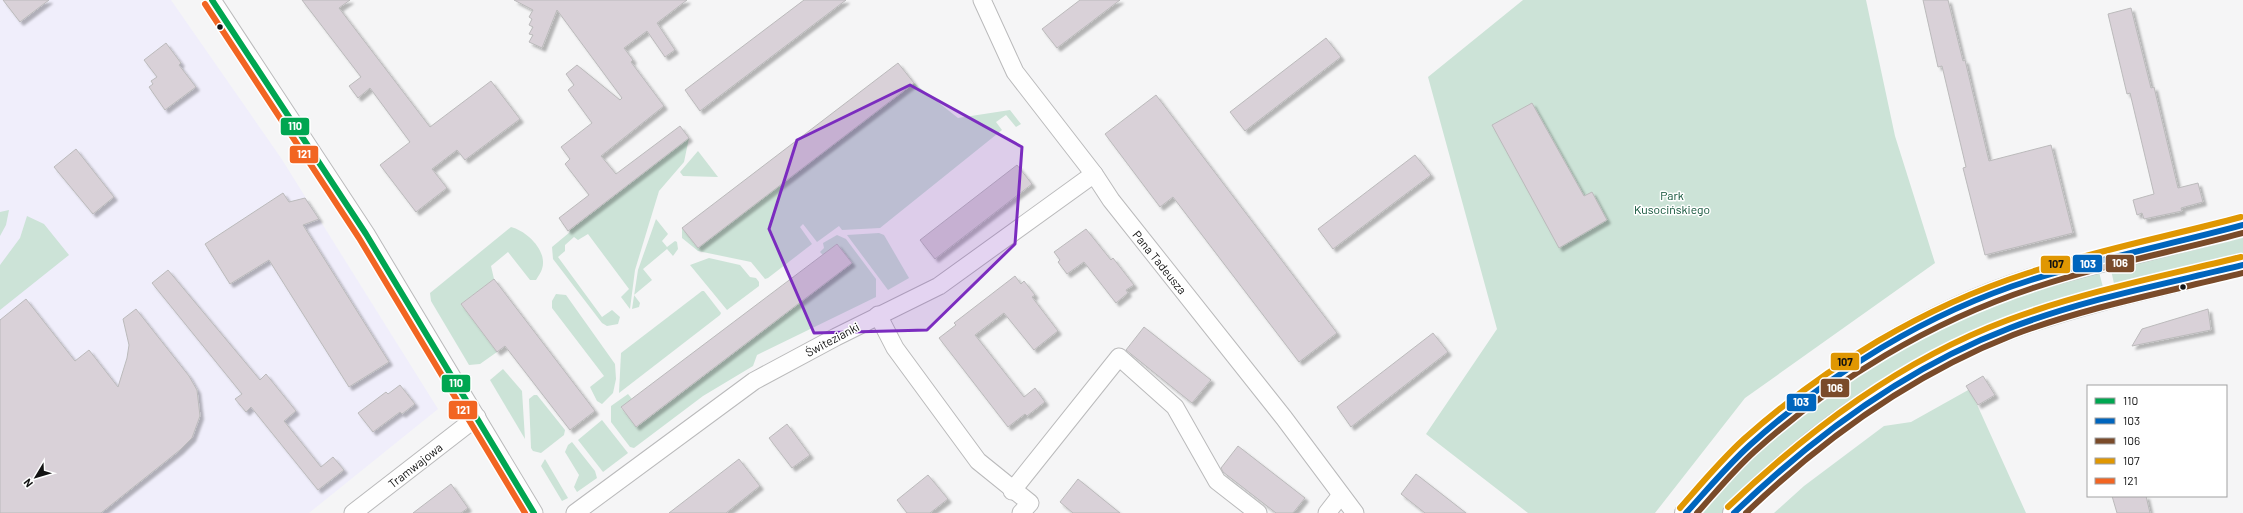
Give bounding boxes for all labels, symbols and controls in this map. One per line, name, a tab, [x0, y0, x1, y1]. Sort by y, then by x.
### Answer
unlabelled marker	[215, 22, 225, 32]
line badge: 110	[280, 117, 310, 136]
text: 110	[288, 119, 302, 132]
line badge: 121	[289, 145, 319, 164]
text: 121	[297, 147, 311, 160]
park label: Park Kusocińskiego	[1634, 188, 1710, 216]
street label: Pana Tadeusza	[1130, 227, 1190, 297]
line badge: 103	[2072, 254, 2103, 273]
line badge: 106	[2105, 254, 2135, 273]
line badge: 107	[2040, 255, 2071, 274]
text: 106	[2112, 256, 2128, 269]
text: 107	[2048, 257, 2064, 270]
text: 103	[2080, 257, 2096, 270]
unlabelled marker	[2178, 282, 2188, 292]
street label: Świtezianki	[803, 319, 861, 359]
line badge: 107	[1830, 352, 1860, 371]
text: 107	[1837, 355, 1853, 368]
line badge: 110	[441, 374, 471, 393]
text: 110	[449, 376, 463, 389]
line badge: 106	[1820, 378, 1850, 398]
text: 106	[1827, 381, 1843, 394]
legend	[2087, 385, 2227, 497]
line badge: 103	[1786, 393, 1817, 412]
text: 110	[2123, 393, 2138, 407]
text: 103	[1793, 395, 1809, 408]
line badge: 121	[448, 400, 478, 420]
text: 121	[456, 403, 470, 416]
text: 103	[2123, 413, 2140, 427]
text: 106	[2123, 433, 2140, 447]
street label: Tramwajowa	[385, 439, 445, 491]
text: 107	[2123, 453, 2140, 467]
north arrow	[16, 457, 56, 497]
text: 121	[2123, 473, 2138, 487]
text: N	[20, 477, 35, 490]

